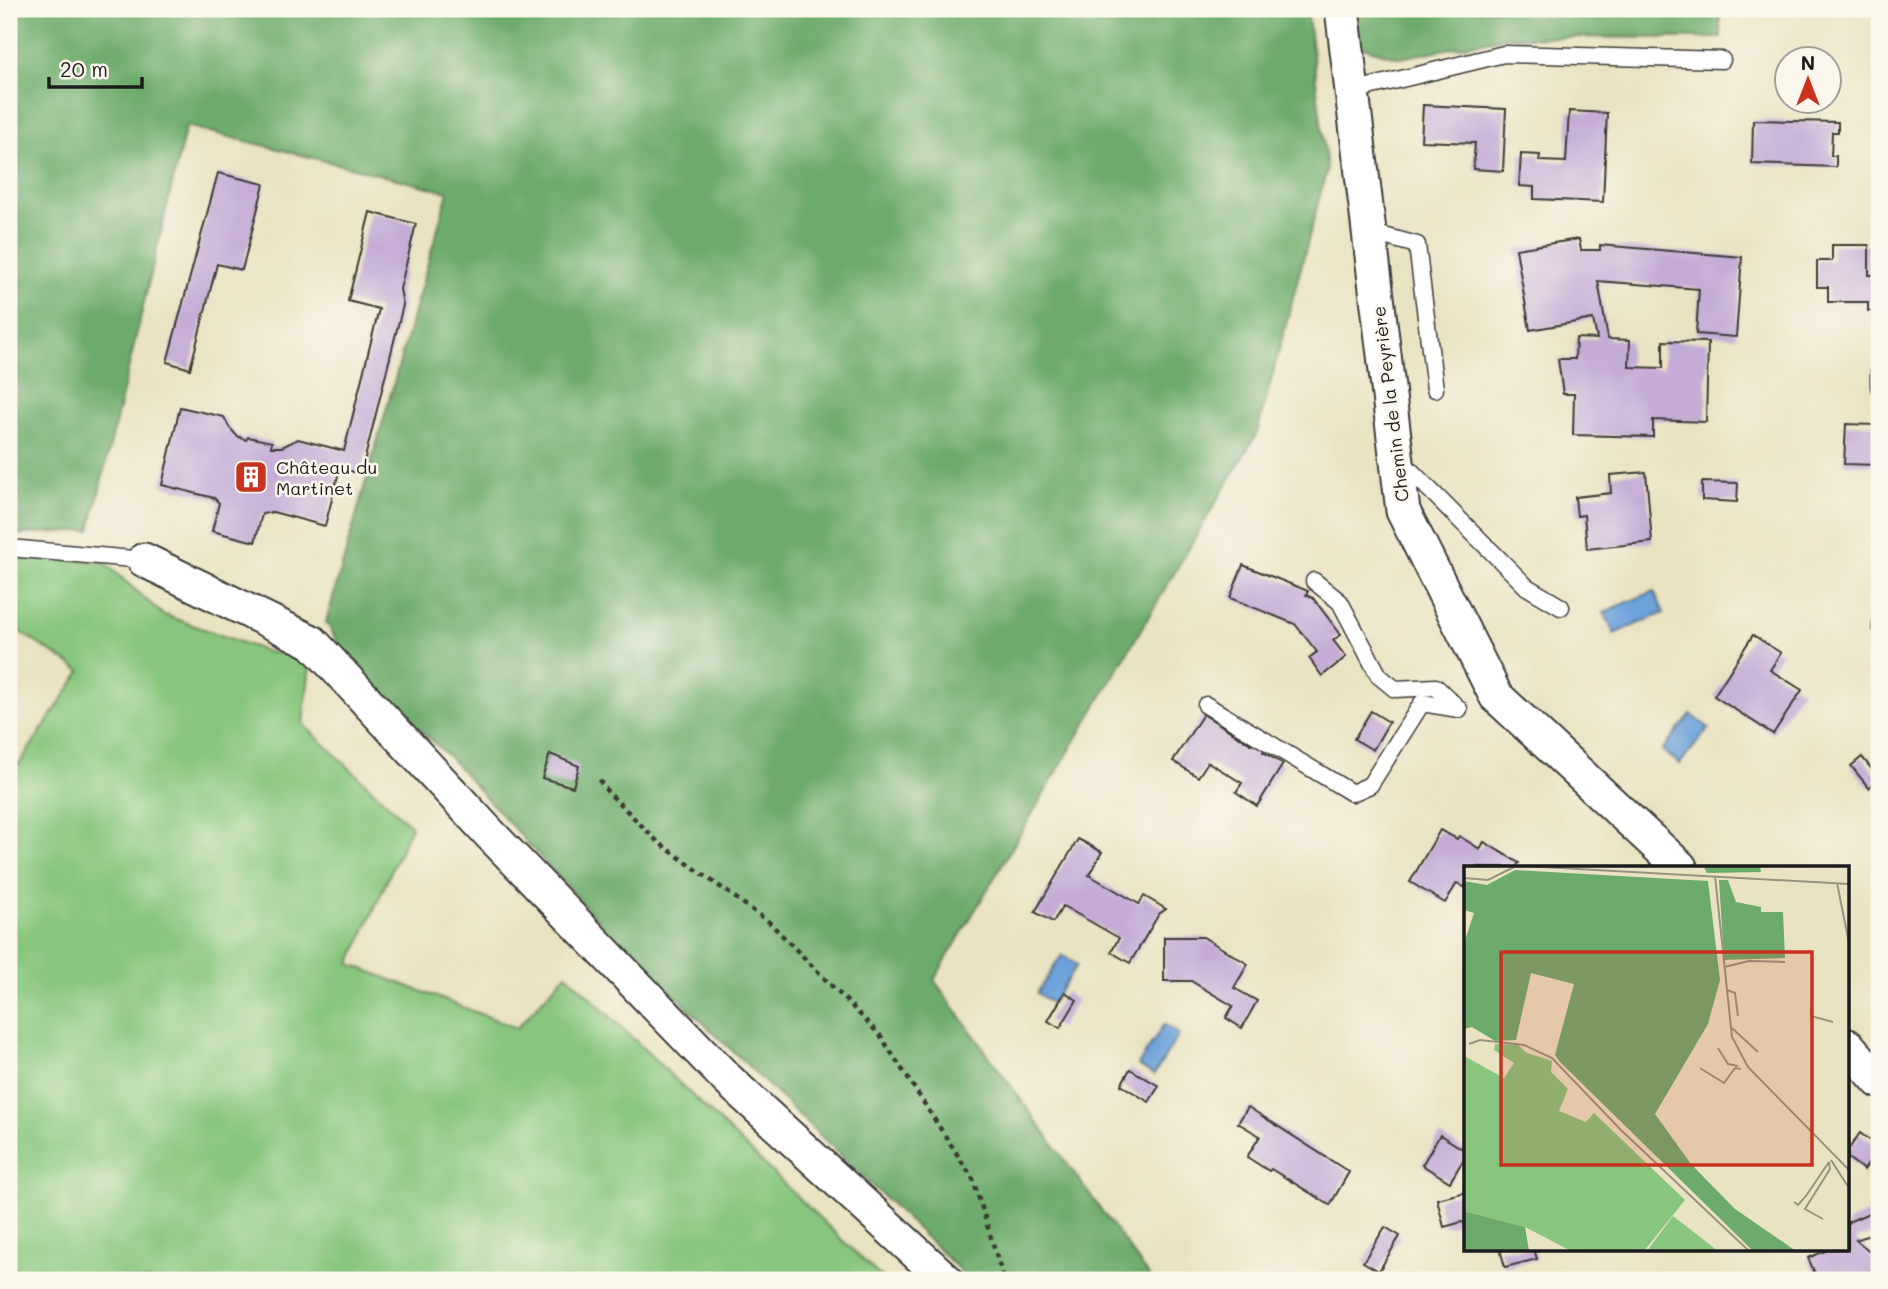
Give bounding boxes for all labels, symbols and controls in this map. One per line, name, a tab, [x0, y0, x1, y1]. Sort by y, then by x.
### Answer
scale bar	[49, 46, 142, 90]
north arrow	[1772, 46, 1842, 116]
text: N	[1801, 50, 1815, 75]
text: 20 m	[60, 55, 108, 82]
street label: Chemin de la Peyrière	[1366, 305, 1414, 503]
place label: Château du Martinet	[276, 455, 377, 500]
building icon: Château du Martinet	[232, 458, 270, 496]
inset map	[1464, 866, 1850, 1250]

